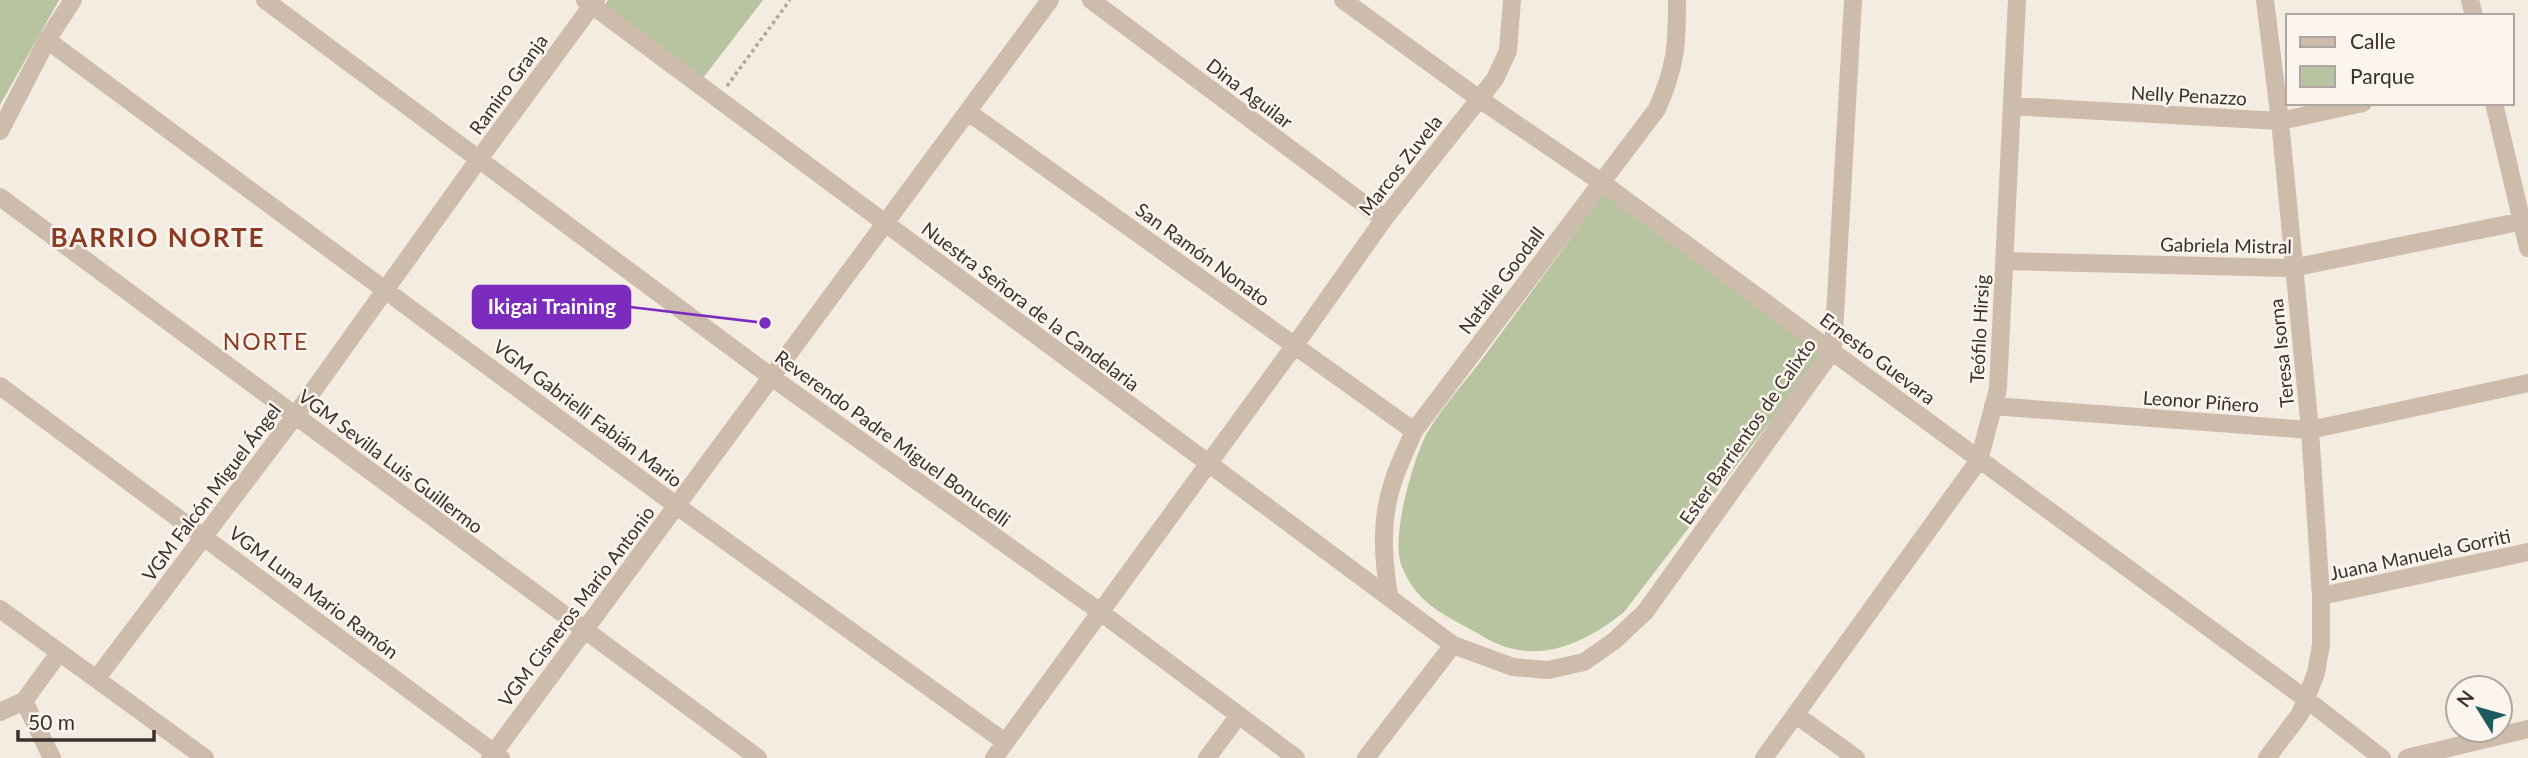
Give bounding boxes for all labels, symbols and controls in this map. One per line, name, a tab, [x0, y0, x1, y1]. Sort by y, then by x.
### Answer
legend	[2286, 14, 2514, 105]
text: Calle	[2350, 28, 2395, 53]
street label: Ramiro Granja	[464, 29, 552, 139]
street label: Dina Aguilar	[1202, 53, 1298, 133]
text: Parque	[2350, 63, 2415, 88]
street label: Nelly Penazzo	[2130, 80, 2248, 110]
street label: Marcos Zuvela	[1354, 110, 1446, 220]
street label: San Ramón Nonato	[1131, 197, 1275, 311]
street label: Nuestra Señora de la Candelaria	[918, 217, 1144, 395]
district label: BARRIO NORTE	[50, 221, 266, 253]
street label: Natalie Goodall	[1453, 222, 1549, 338]
street label: Gabriela Mistral	[2160, 232, 2292, 258]
street label: Teófilo Hirsig	[1965, 274, 1993, 384]
callout: Ikigai Training	[473, 286, 630, 328]
text: Ikigai Training	[488, 293, 616, 318]
street label: Teresa Isorna	[2264, 298, 2298, 408]
street label: Ernesto Guevara	[1816, 307, 1940, 409]
district label: NORTE	[223, 327, 309, 355]
street label: Ester Barrientos de Calixto	[1674, 333, 1820, 529]
street label: VGM Gabrielli Fabián Mario	[489, 334, 687, 492]
street label: Reverendo Padre Miguel Bonucelli	[771, 345, 1015, 531]
street label: VGM Sevilla Luis Guillermo	[294, 384, 488, 538]
street label: Leonor Piñero	[2142, 385, 2260, 417]
street label: VGM Falcón Miguel Ángel	[137, 399, 285, 585]
street label: VGM Cisneros Mario Antonio	[493, 501, 659, 711]
street label: VGM Luna Mario Ramón	[225, 521, 403, 663]
street label: Juana Manuela Gorriti	[2328, 524, 2512, 584]
north arrow	[2444, 674, 2514, 744]
text: N	[2451, 686, 2479, 711]
scale bar	[18, 698, 154, 742]
text: 50 m	[28, 709, 75, 734]

